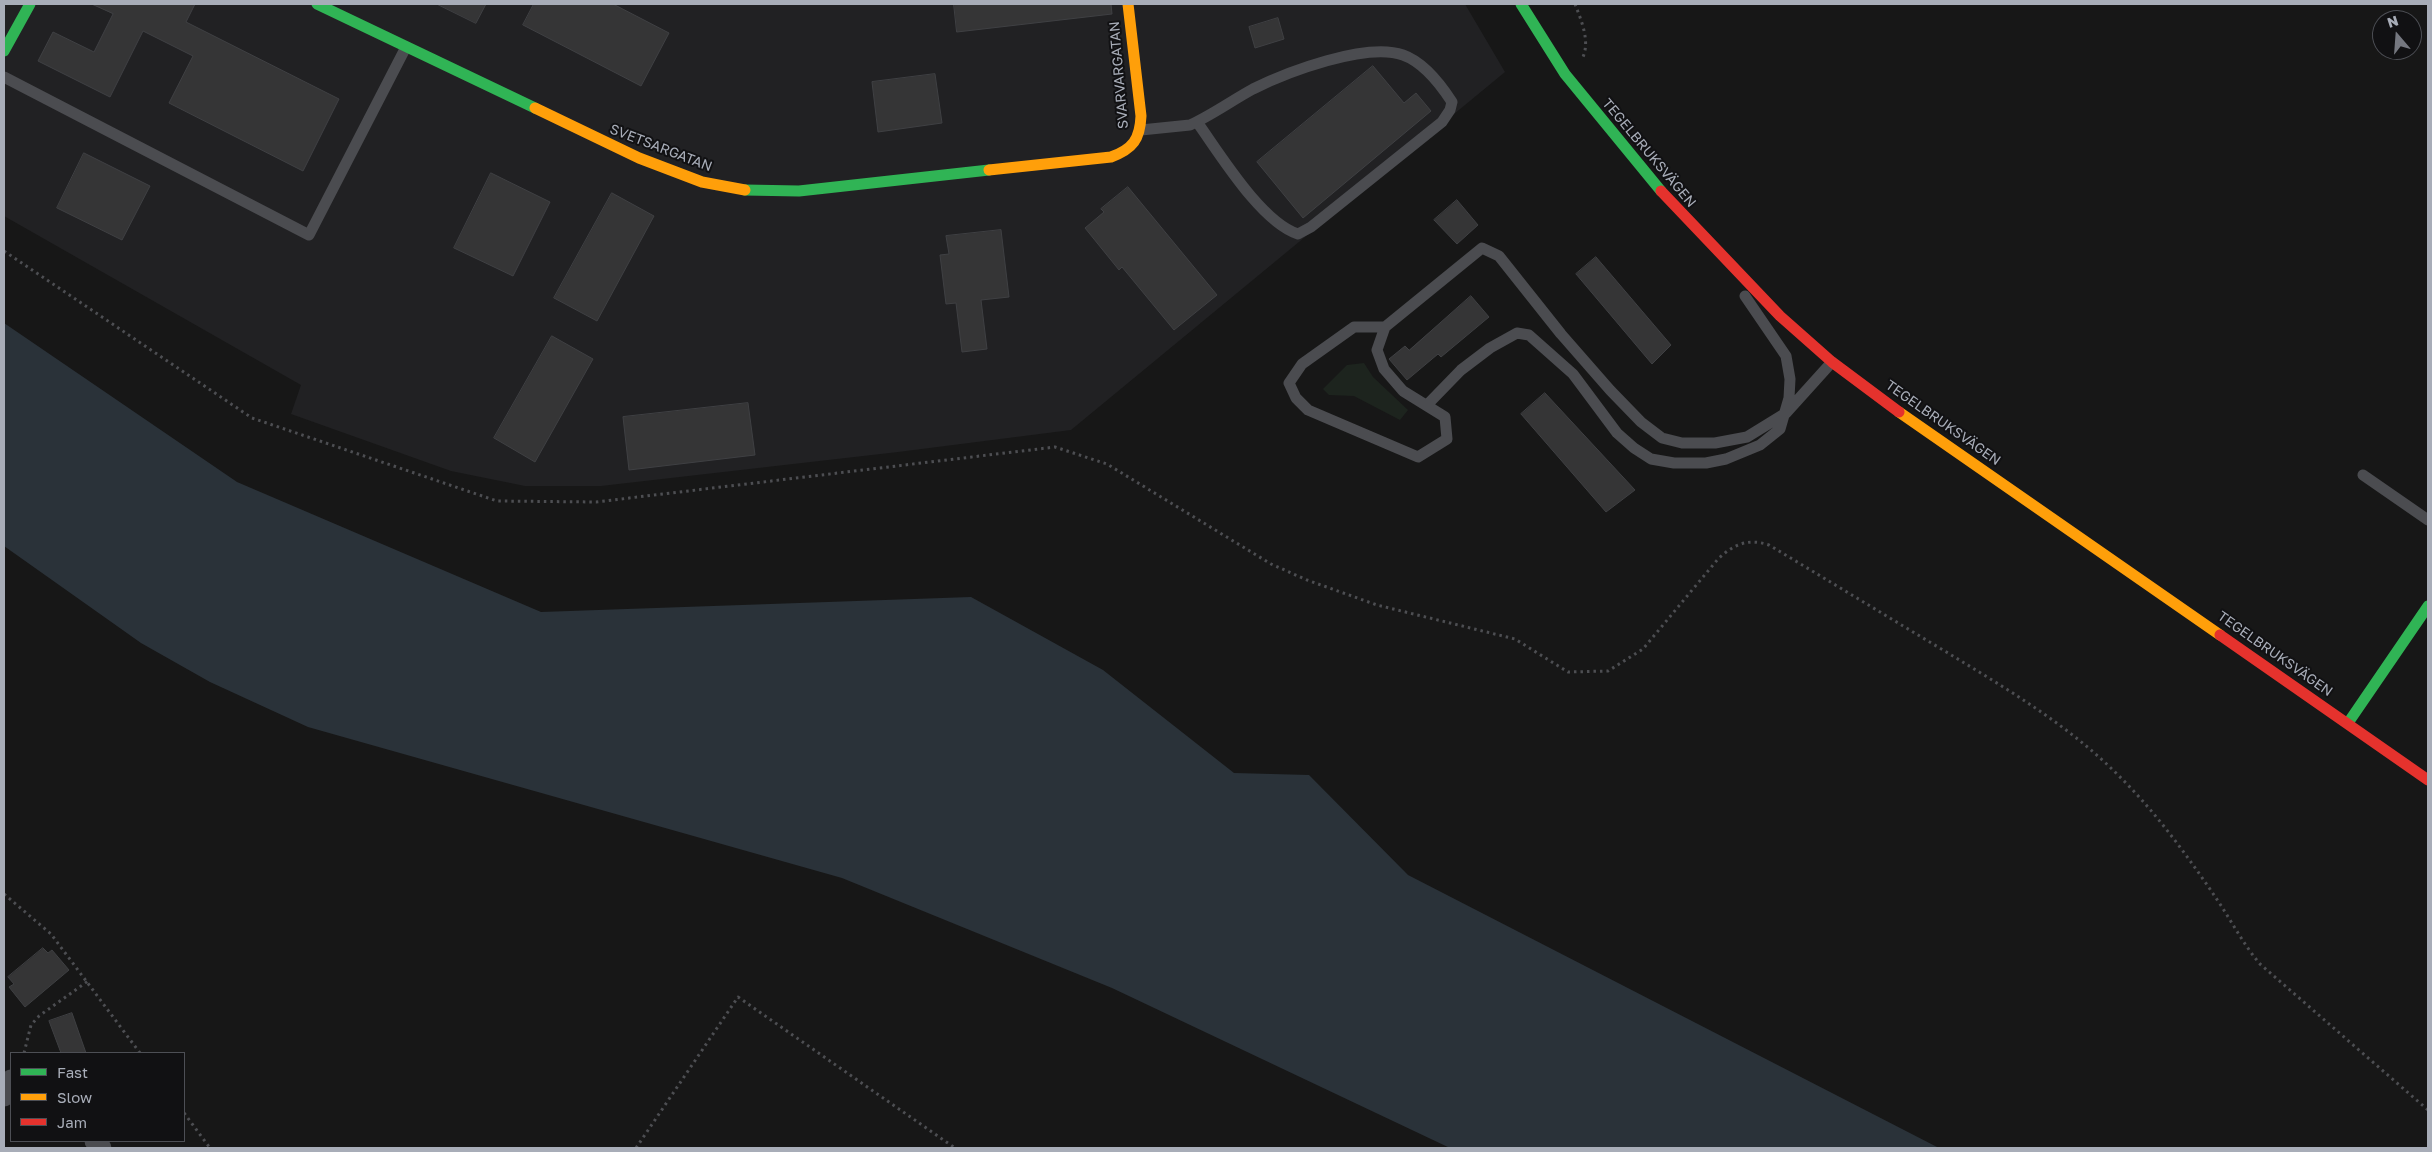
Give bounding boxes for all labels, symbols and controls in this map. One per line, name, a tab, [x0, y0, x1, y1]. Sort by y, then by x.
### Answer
north arrow	[2372, 10, 2422, 60]
text: N	[2385, 11, 2400, 31]
street label: SVARVARGATAN	[1106, 21, 1132, 129]
street label: TEGELBRUKSVÄGEN	[1599, 95, 1699, 211]
street label: SVETSARGATAN	[607, 121, 715, 175]
street label: TEGELBRUKSVÄGEN	[1882, 377, 2004, 469]
street label: TEGELBRUKSVÄGEN	[2214, 608, 2336, 700]
legend	[10, 1052, 185, 1142]
text: Fast	[57, 1063, 88, 1081]
text: Slow	[57, 1088, 92, 1106]
text: Jam	[57, 1113, 87, 1131]

